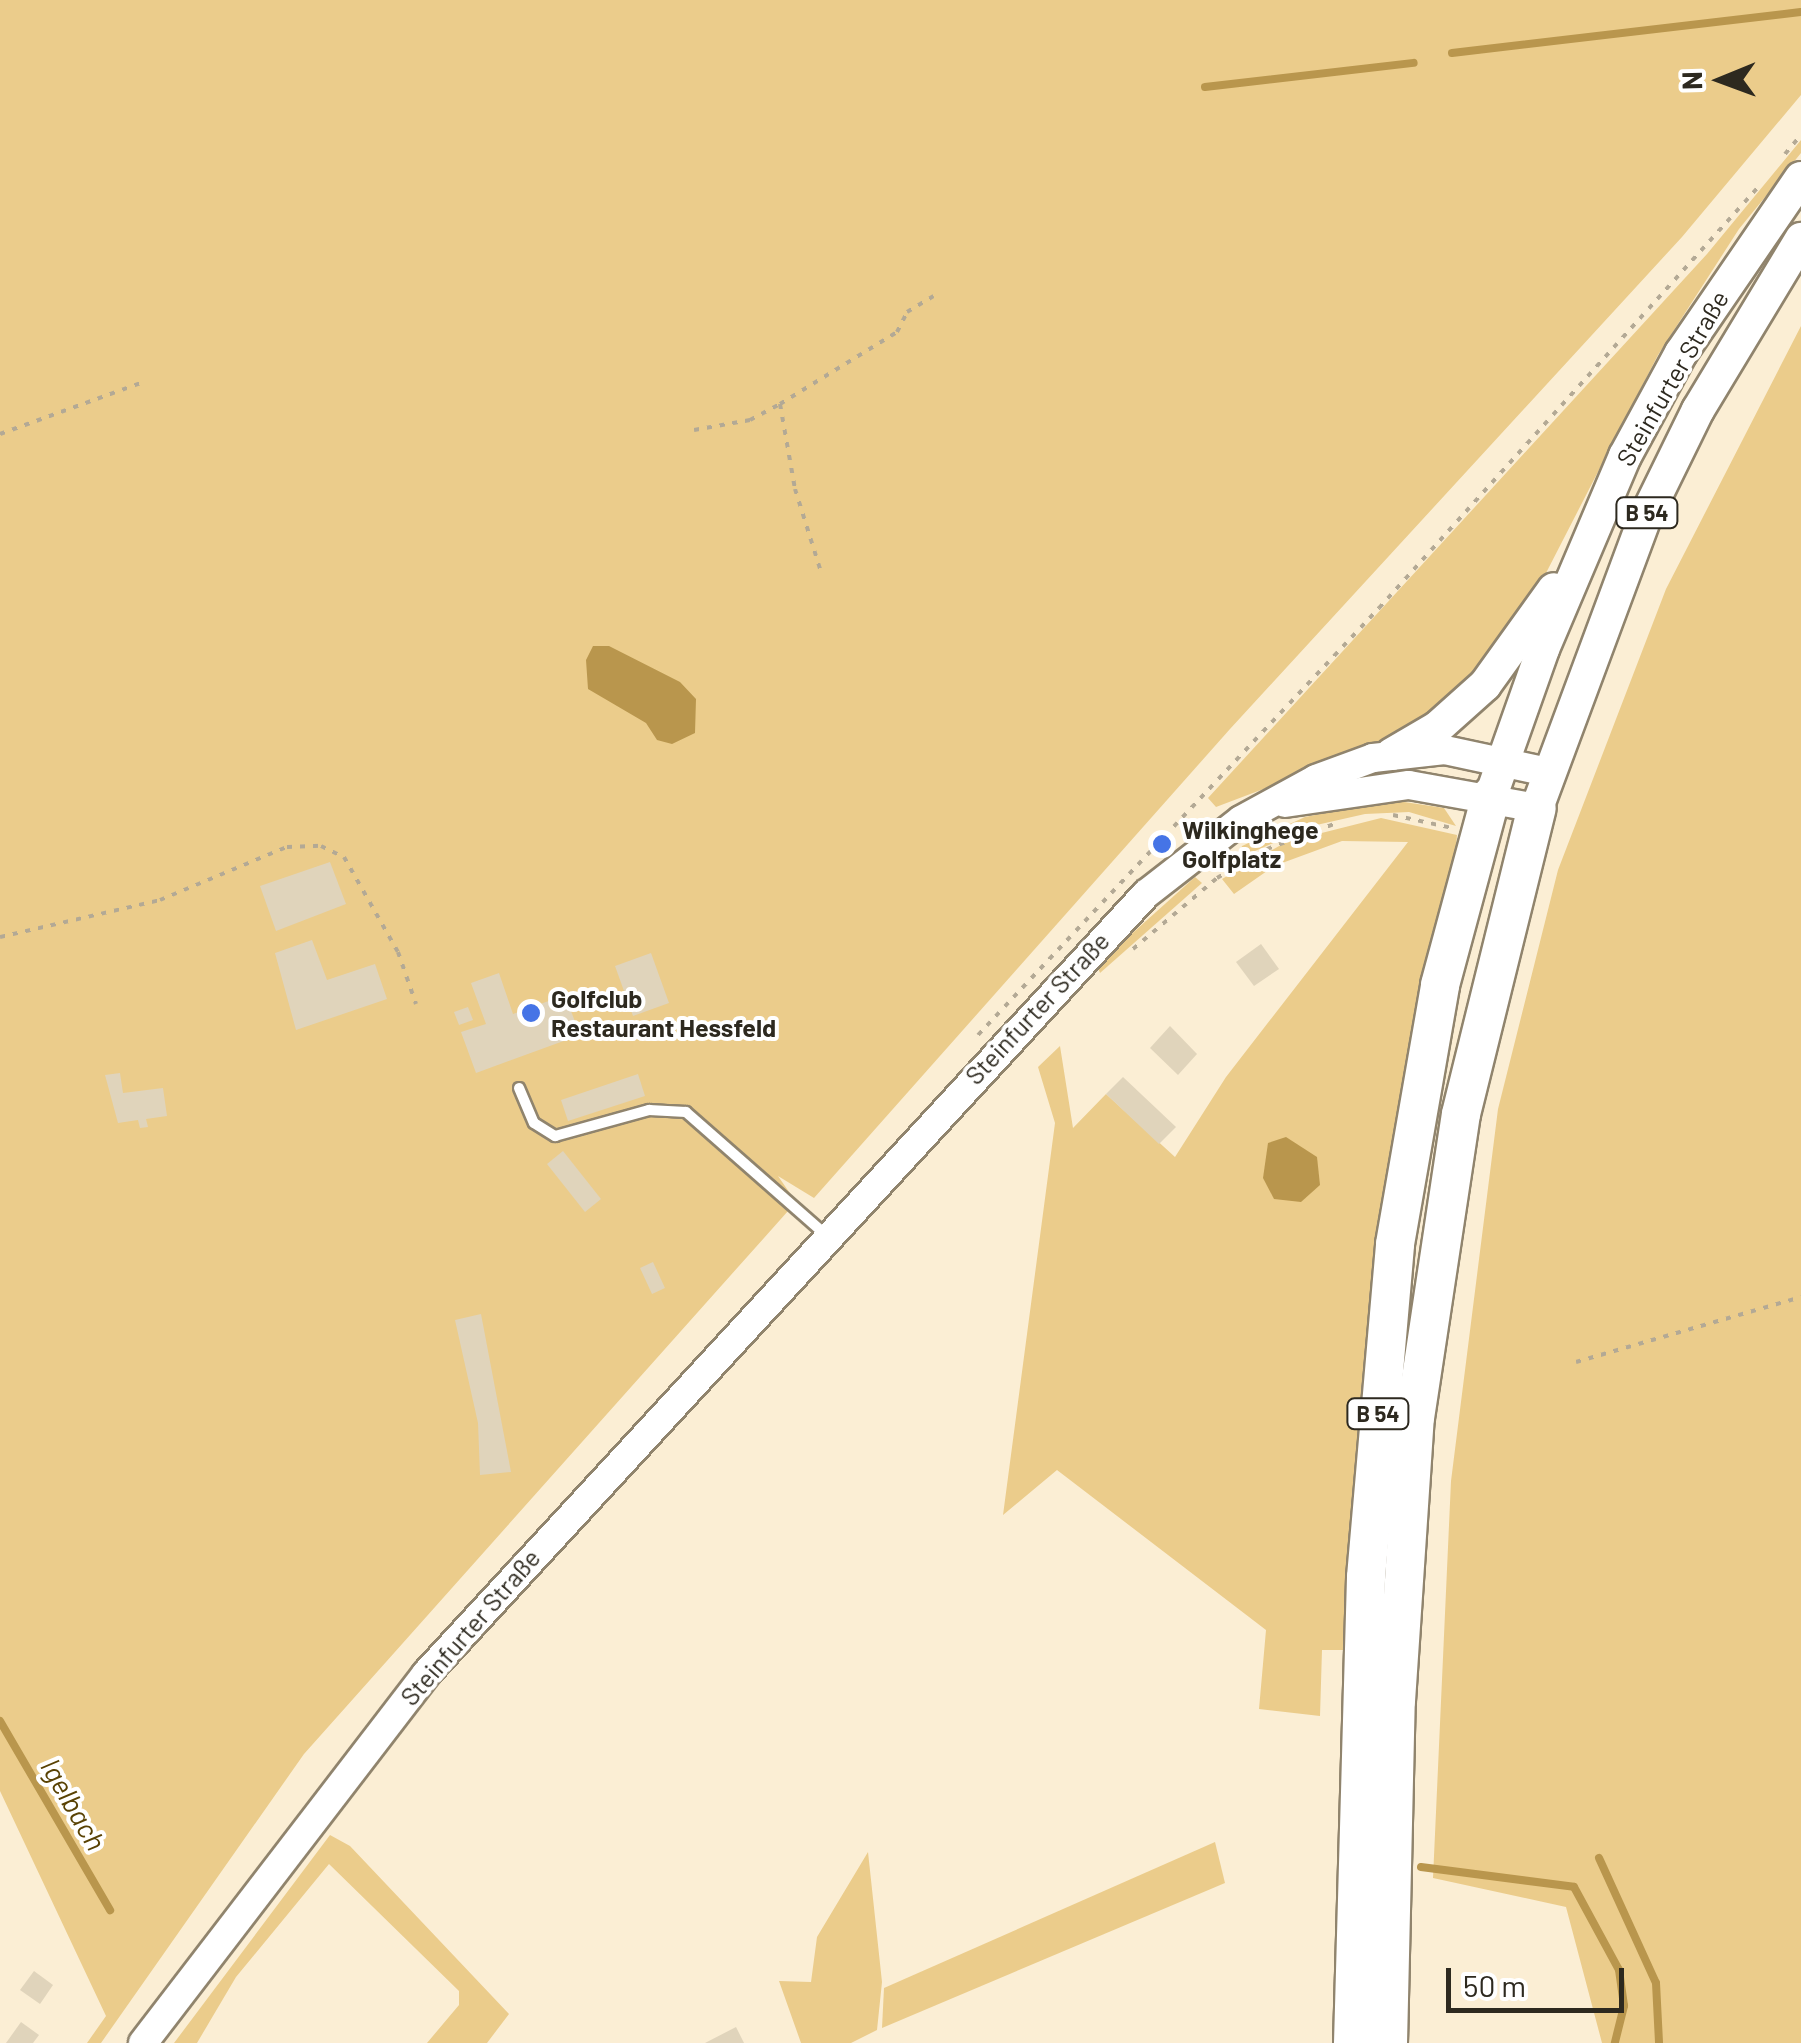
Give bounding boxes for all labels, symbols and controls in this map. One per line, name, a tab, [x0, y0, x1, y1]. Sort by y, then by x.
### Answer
north arrow	[1671, 30, 1771, 130]
text: N	[1674, 71, 1708, 90]
street label: Steinfurter Straße	[1610, 285, 1734, 471]
road number: B 54	[1614, 496, 1680, 530]
place label: Wilkinghege Golfplatz	[1182, 815, 1319, 874]
marker: Wilkinghege Golfplatz	[1151, 833, 1173, 855]
street label: Steinfurter Straße	[959, 926, 1115, 1090]
place label: Golfclub Restaurant Hessfeld	[551, 984, 776, 1043]
marker: Golfclub Restaurant Hessfeld	[520, 1002, 542, 1024]
road number: B 54	[1346, 1397, 1410, 1431]
street label: Steinfurter Straße	[394, 1543, 546, 1711]
water label: Igelbach	[34, 1752, 114, 1856]
scale bar	[1451, 1948, 1628, 2010]
text: 50 m	[1463, 1967, 1526, 2003]

